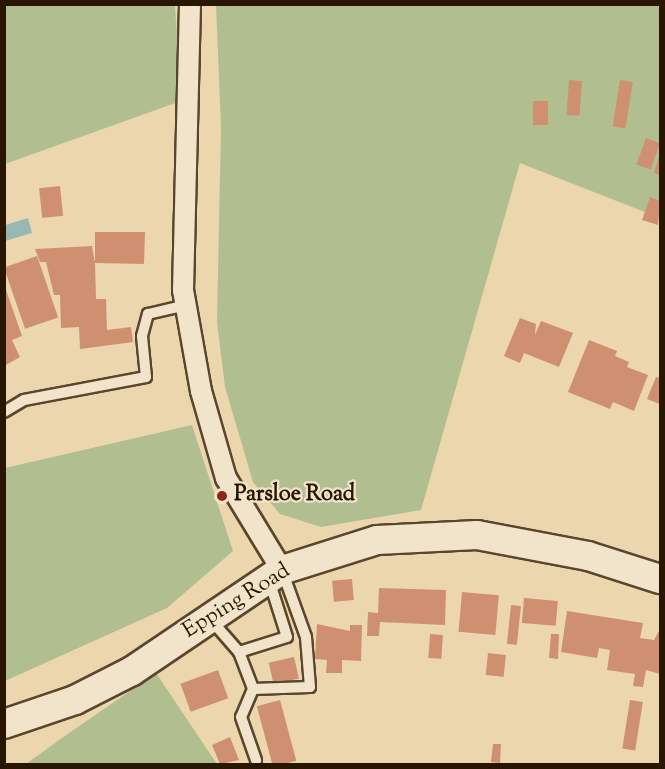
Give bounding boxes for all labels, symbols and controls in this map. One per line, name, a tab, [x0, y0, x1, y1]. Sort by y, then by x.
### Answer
place label: Parsloe Road	[234, 483, 355, 509]
marker: Parsloe Road	[215, 489, 229, 503]
street label: Epping Road	[179, 559, 295, 645]

